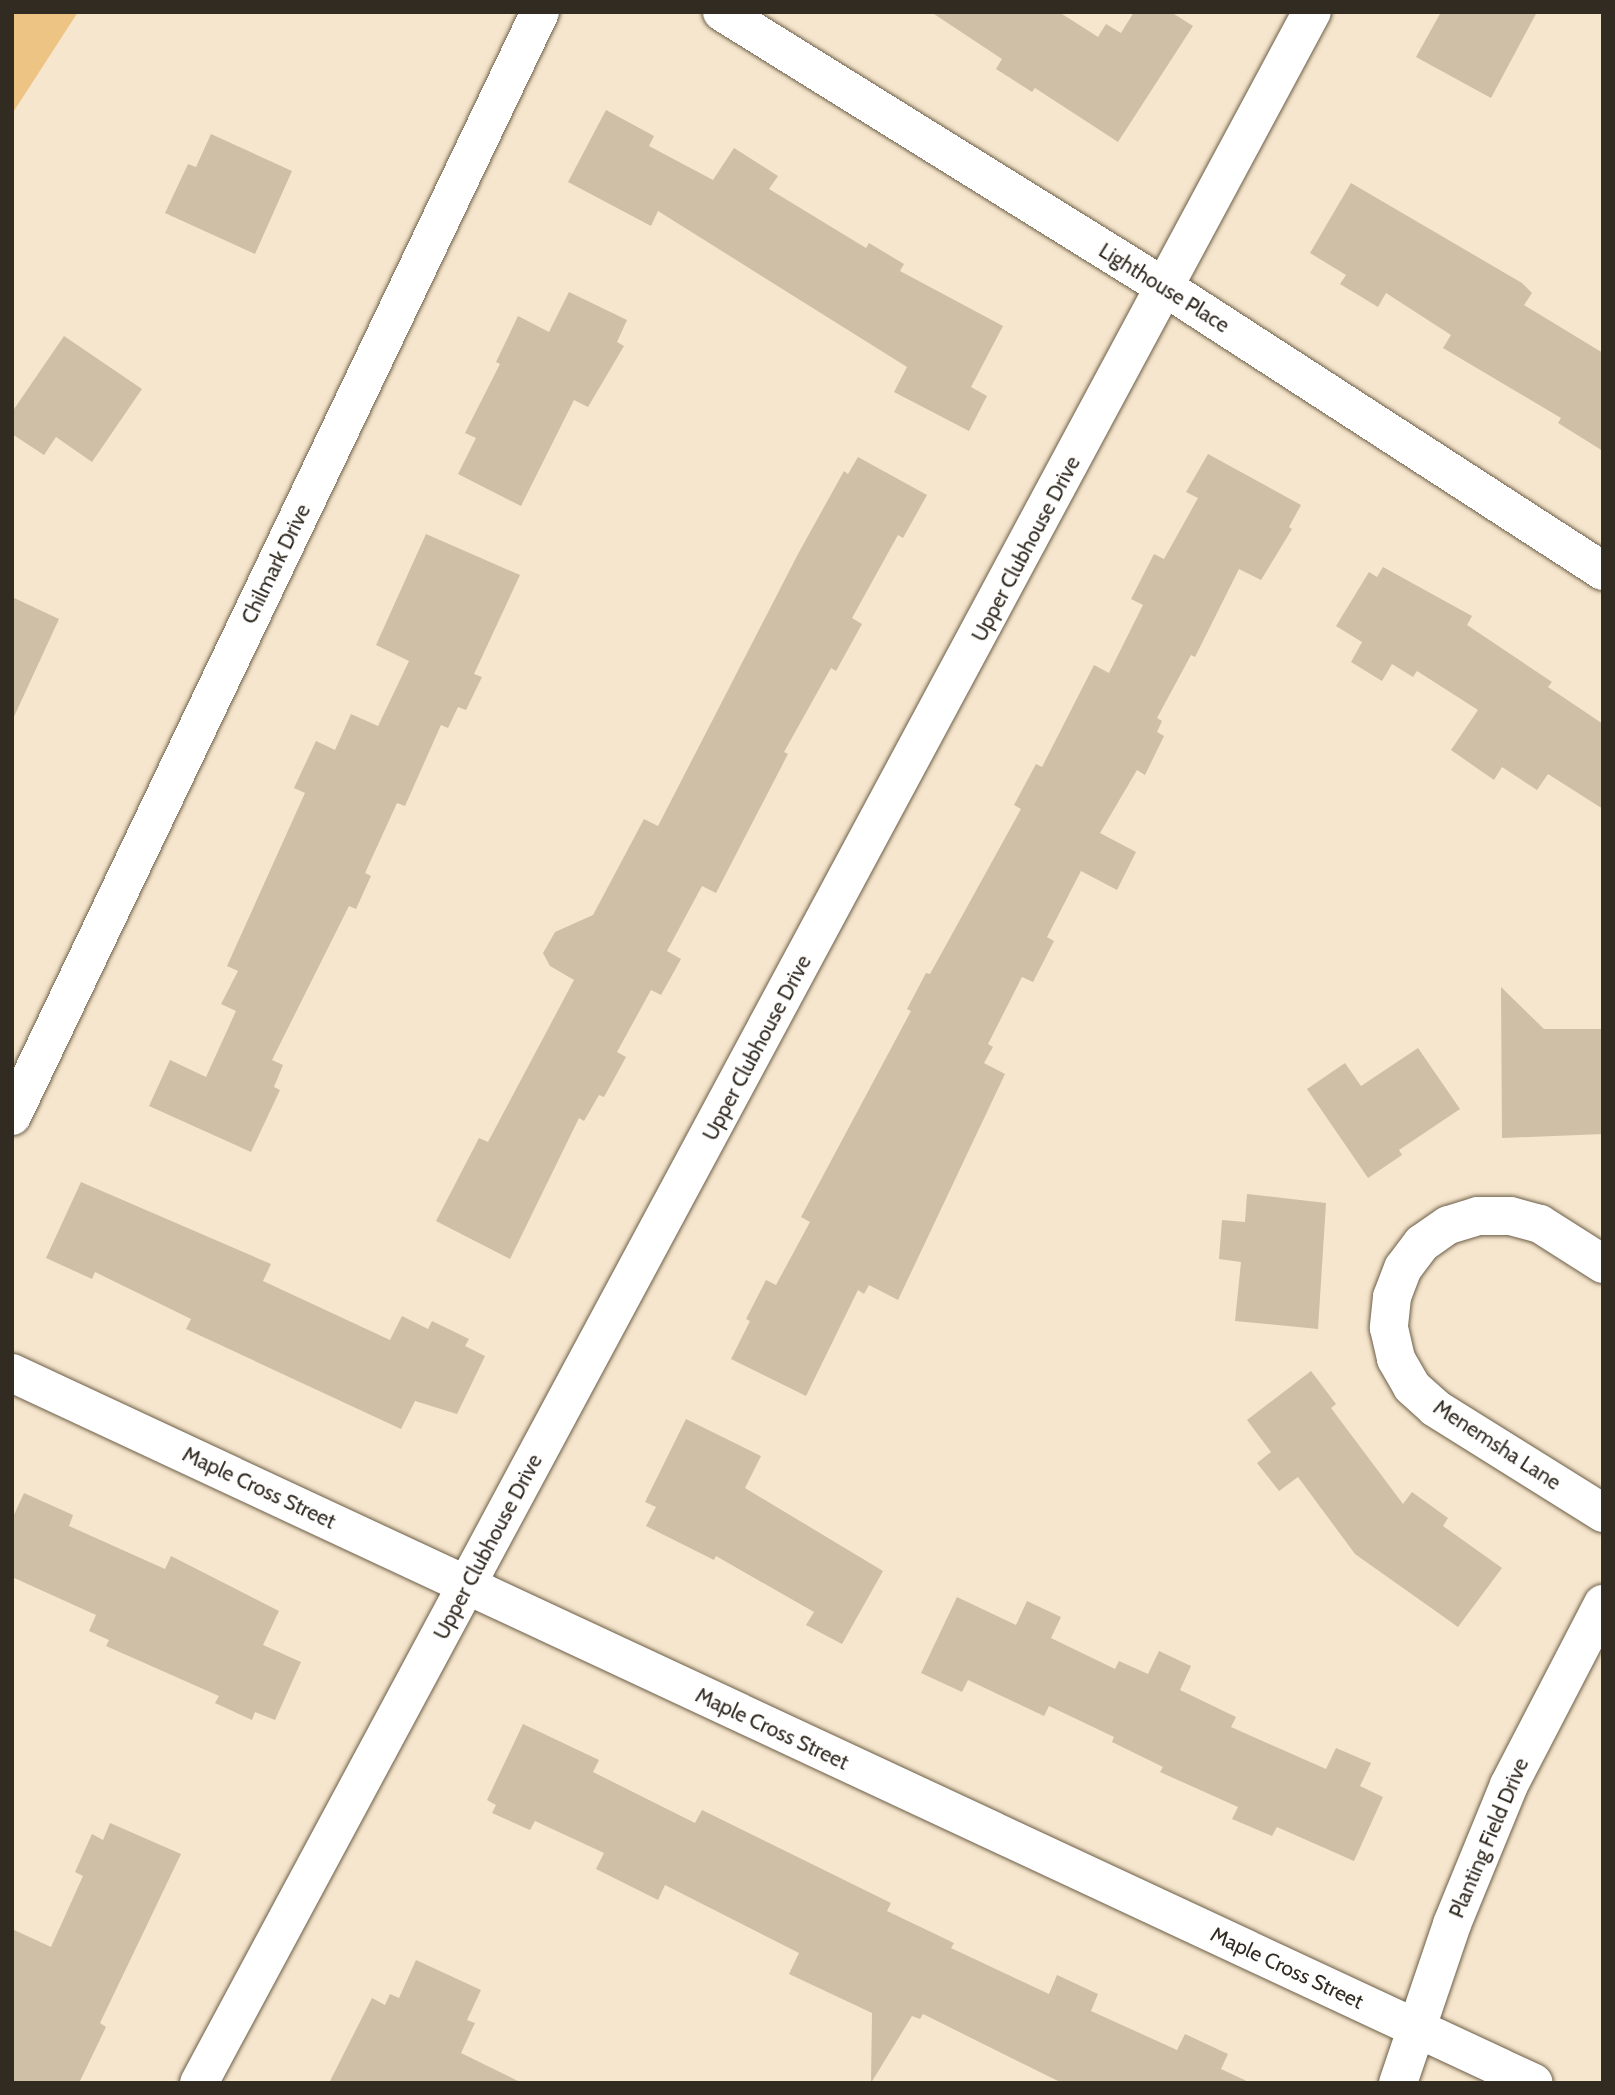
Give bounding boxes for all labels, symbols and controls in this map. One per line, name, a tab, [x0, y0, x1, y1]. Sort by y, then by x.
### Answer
street label: Lighthouse Place	[1094, 238, 1234, 338]
street label: Upper Clubhouse Drive	[966, 452, 1086, 646]
street label: Chilmark Drive	[236, 500, 316, 628]
street label: Upper Clubhouse Drive	[697, 951, 817, 1145]
street label: Menemsha Lane	[1429, 1395, 1565, 1495]
street label: Maple Cross Street	[179, 1442, 339, 1534]
street label: Upper Clubhouse Drive	[428, 1450, 548, 1644]
street label: Maple Cross Street	[692, 1683, 852, 1775]
street label: Planting Field Drive	[1444, 1754, 1534, 1922]
street label: Maple Cross Street	[1207, 1922, 1367, 2014]

